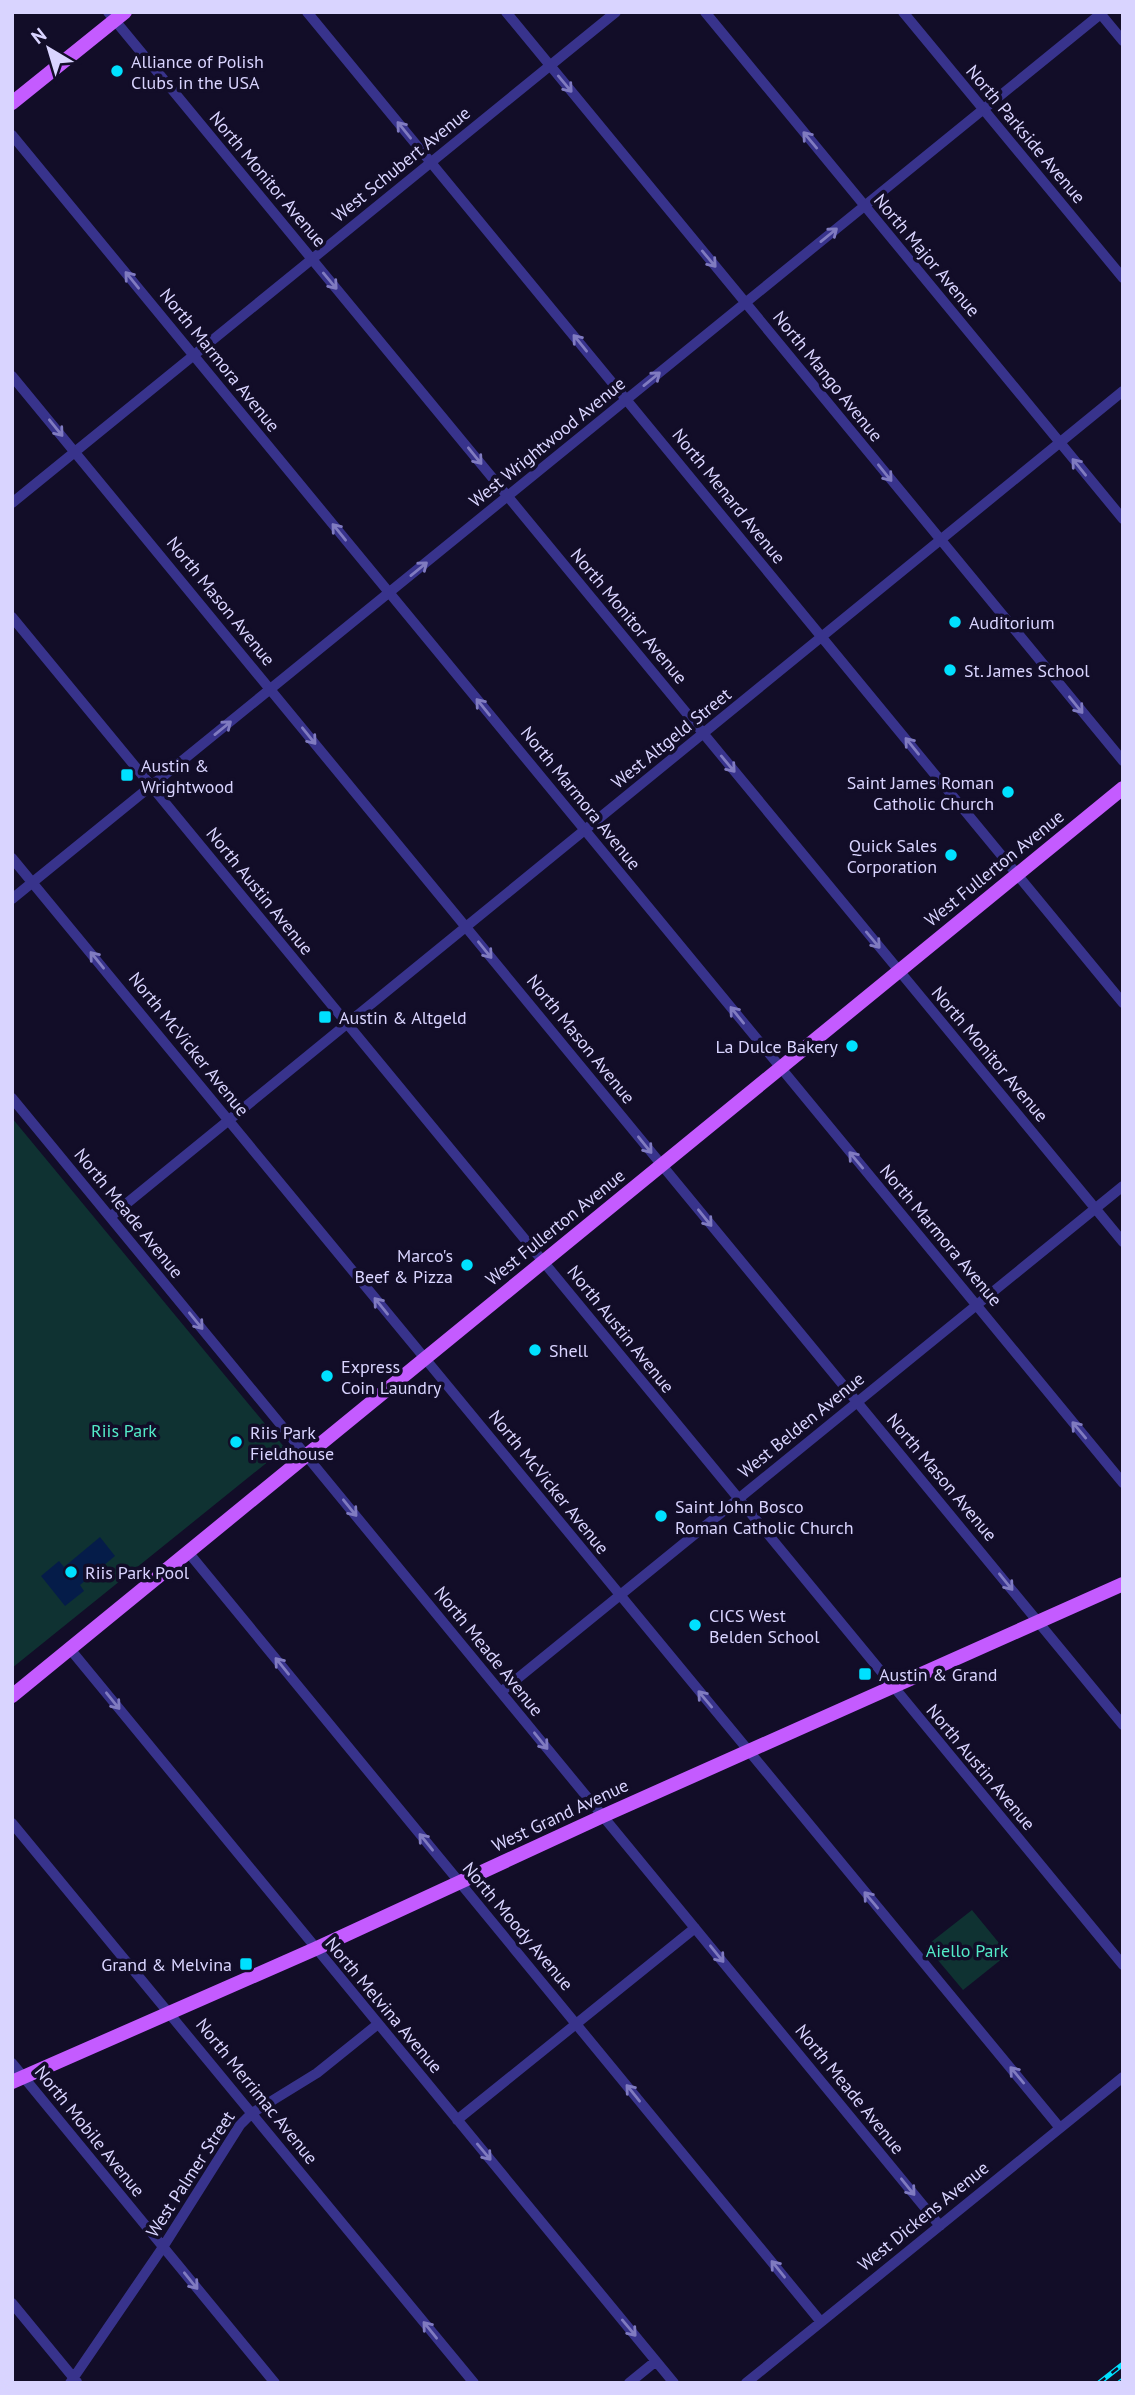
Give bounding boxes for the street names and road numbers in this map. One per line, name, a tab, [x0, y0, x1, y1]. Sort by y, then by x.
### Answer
street label: North Parkside Avenue	[961, 60, 1091, 208]
street label: West Schubert Avenue	[327, 101, 475, 227]
street label: North Monitor Avenue	[205, 107, 331, 251]
street label: North Major Avenue	[869, 189, 985, 321]
street label: North Marmora Avenue	[155, 284, 285, 436]
street label: North Mango Avenue	[768, 306, 888, 446]
street label: West Wrightwood Avenue	[464, 372, 630, 512]
street label: North Menard Avenue	[667, 424, 791, 568]
street label: North Mason Avenue	[162, 532, 280, 670]
street label: North Monitor Avenue	[566, 544, 692, 688]
street label: West Altgeld Street	[606, 683, 736, 793]
street label: North Marmora Avenue	[516, 722, 646, 874]
street label: West Fullerton Avenue	[920, 805, 1068, 931]
street label: North Austin Avenue	[201, 823, 319, 959]
street label: North McVicker Avenue	[124, 967, 254, 1121]
street label: North Mason Avenue	[522, 970, 640, 1108]
street label: North Monitor Avenue	[927, 982, 1053, 1126]
street label: North Meade Avenue	[69, 1143, 189, 1283]
street label: North Marmora Avenue	[875, 1159, 1007, 1311]
street label: West Fullerton Avenue	[481, 1164, 629, 1290]
street label: North Austin Avenue	[562, 1261, 680, 1397]
street label: West Belden Avenue	[733, 1367, 869, 1483]
street label: North McVicker Avenue	[484, 1405, 614, 1559]
street label: North Mason Avenue	[882, 1408, 1002, 1546]
street label: North Meade Avenue	[429, 1581, 549, 1721]
street label: North Austin Avenue	[922, 1699, 1040, 1835]
street label: West Grand Avenue	[488, 1773, 632, 1857]
street label: North Moody Avenue	[458, 1857, 578, 1995]
street label: North Melvina Avenue	[320, 1932, 448, 2078]
street label: North Merrimac Avenue	[191, 2013, 323, 2169]
street label: North Meade Avenue	[790, 2019, 910, 2159]
street label: North Mobile Avenue	[30, 2061, 150, 2201]
street label: West Palmer Street	[141, 2106, 239, 2242]
street label: West Dickens Avenue	[853, 2156, 993, 2276]

